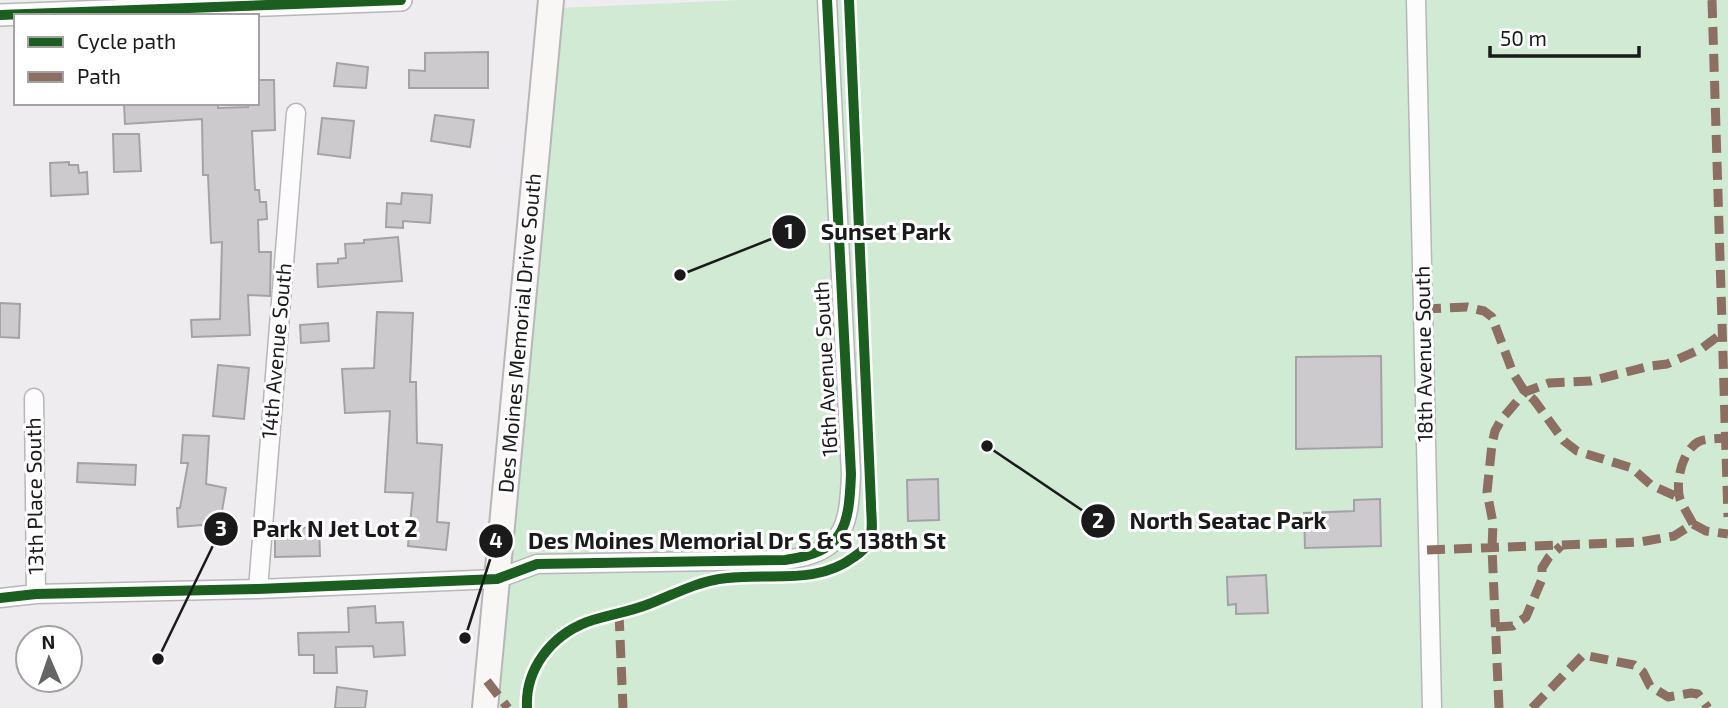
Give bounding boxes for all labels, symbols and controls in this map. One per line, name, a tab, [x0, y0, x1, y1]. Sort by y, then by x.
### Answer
legend	[14, 14, 259, 105]
scale bar	[1490, 14, 1639, 58]
text: 50 m	[1500, 25, 1547, 50]
text: Cycle path	[77, 28, 176, 53]
text: Path	[77, 63, 121, 88]
street label: Des Moines Memorial Drive South	[492, 172, 545, 494]
callout: Sunset Park	[772, 210, 965, 254]
text: Sunset Park	[821, 217, 951, 245]
text: 1	[784, 218, 794, 243]
street label: 14th Avenue South	[255, 262, 296, 440]
street label: 18th Avenue South	[1408, 266, 1437, 442]
street label: 16th Avenue South	[807, 281, 842, 457]
street label: 13th Place South	[20, 417, 47, 575]
callout: North Seatac Park	[1080, 499, 1340, 543]
text: North Seatac Park	[1130, 506, 1327, 534]
callout: Park N Jet Lot 2	[203, 507, 432, 551]
text: 2	[1092, 507, 1104, 532]
text: Park N Jet Lot 2	[252, 514, 418, 542]
text: 3	[215, 515, 227, 540]
callout: Des Moines Memorial Dr S & S 138th St	[478, 519, 960, 563]
text: Des Moines Memorial Dr S & S 138th St	[528, 526, 946, 554]
text: 4	[489, 527, 503, 552]
north arrow	[14, 624, 84, 694]
text: N	[41, 630, 56, 653]

